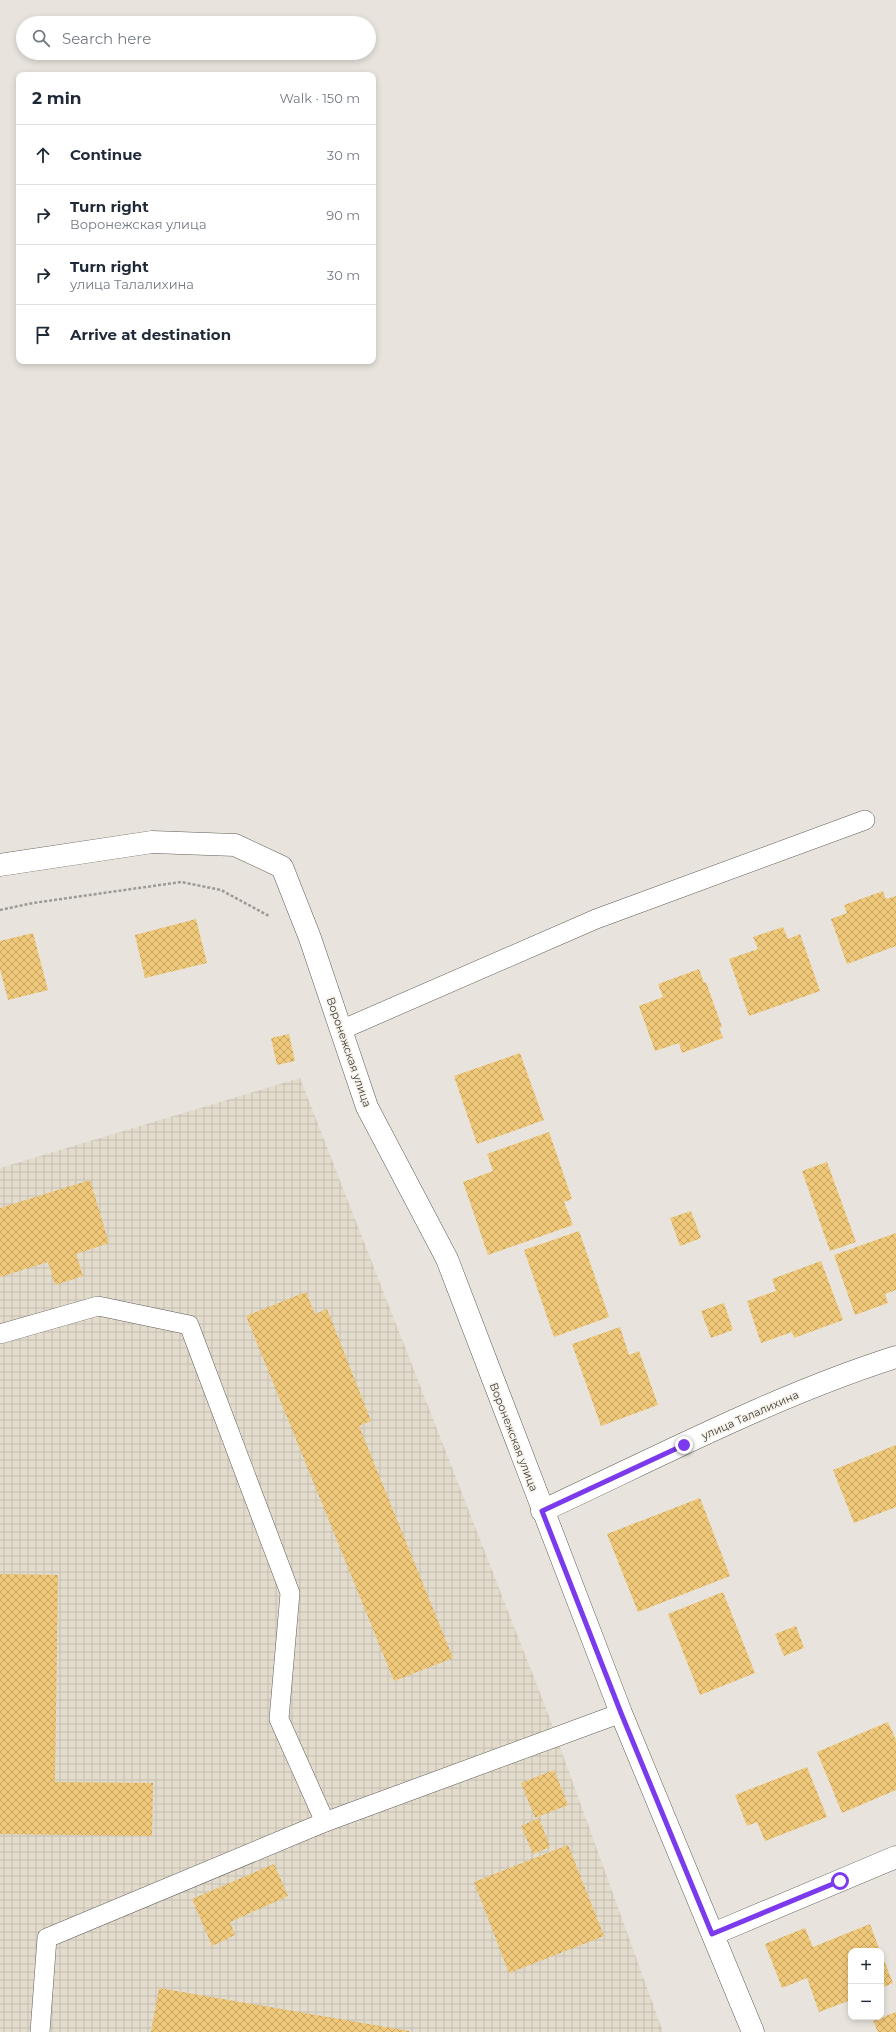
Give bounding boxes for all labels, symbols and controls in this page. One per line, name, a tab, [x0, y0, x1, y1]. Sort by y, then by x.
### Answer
search box	[16, 16, 376, 60]
icon: search	[30, 27, 52, 49]
text: Search here	[62, 29, 151, 48]
text: 2 min	[32, 88, 82, 108]
text: Walk · 150 m	[279, 90, 360, 106]
icon: ahead	[32, 144, 54, 166]
text: Continue	[70, 145, 142, 164]
text: 30 m	[327, 147, 360, 163]
text: Turn right	[70, 197, 149, 216]
icon: right	[32, 204, 54, 226]
text: 90 m	[326, 207, 360, 223]
text: Воронежская улица	[70, 216, 207, 232]
text: Turn right	[70, 257, 149, 276]
icon: right	[32, 264, 54, 286]
text: 30 m	[327, 267, 360, 283]
text: улица Талалихина	[70, 276, 194, 292]
icon: arrive	[32, 324, 54, 346]
text: Arrive at destination	[70, 325, 231, 344]
street label: Воронежская улица	[324, 995, 374, 1109]
street label: Воронежская улица	[487, 1381, 541, 1493]
street label: улица Талалихина	[698, 1387, 801, 1443]
route end	[675, 1436, 693, 1454]
route start	[831, 1872, 849, 1890]
map controls	[848, 1948, 884, 2020]
button: +	[848, 1948, 884, 1984]
button: −	[848, 1984, 884, 2020]

